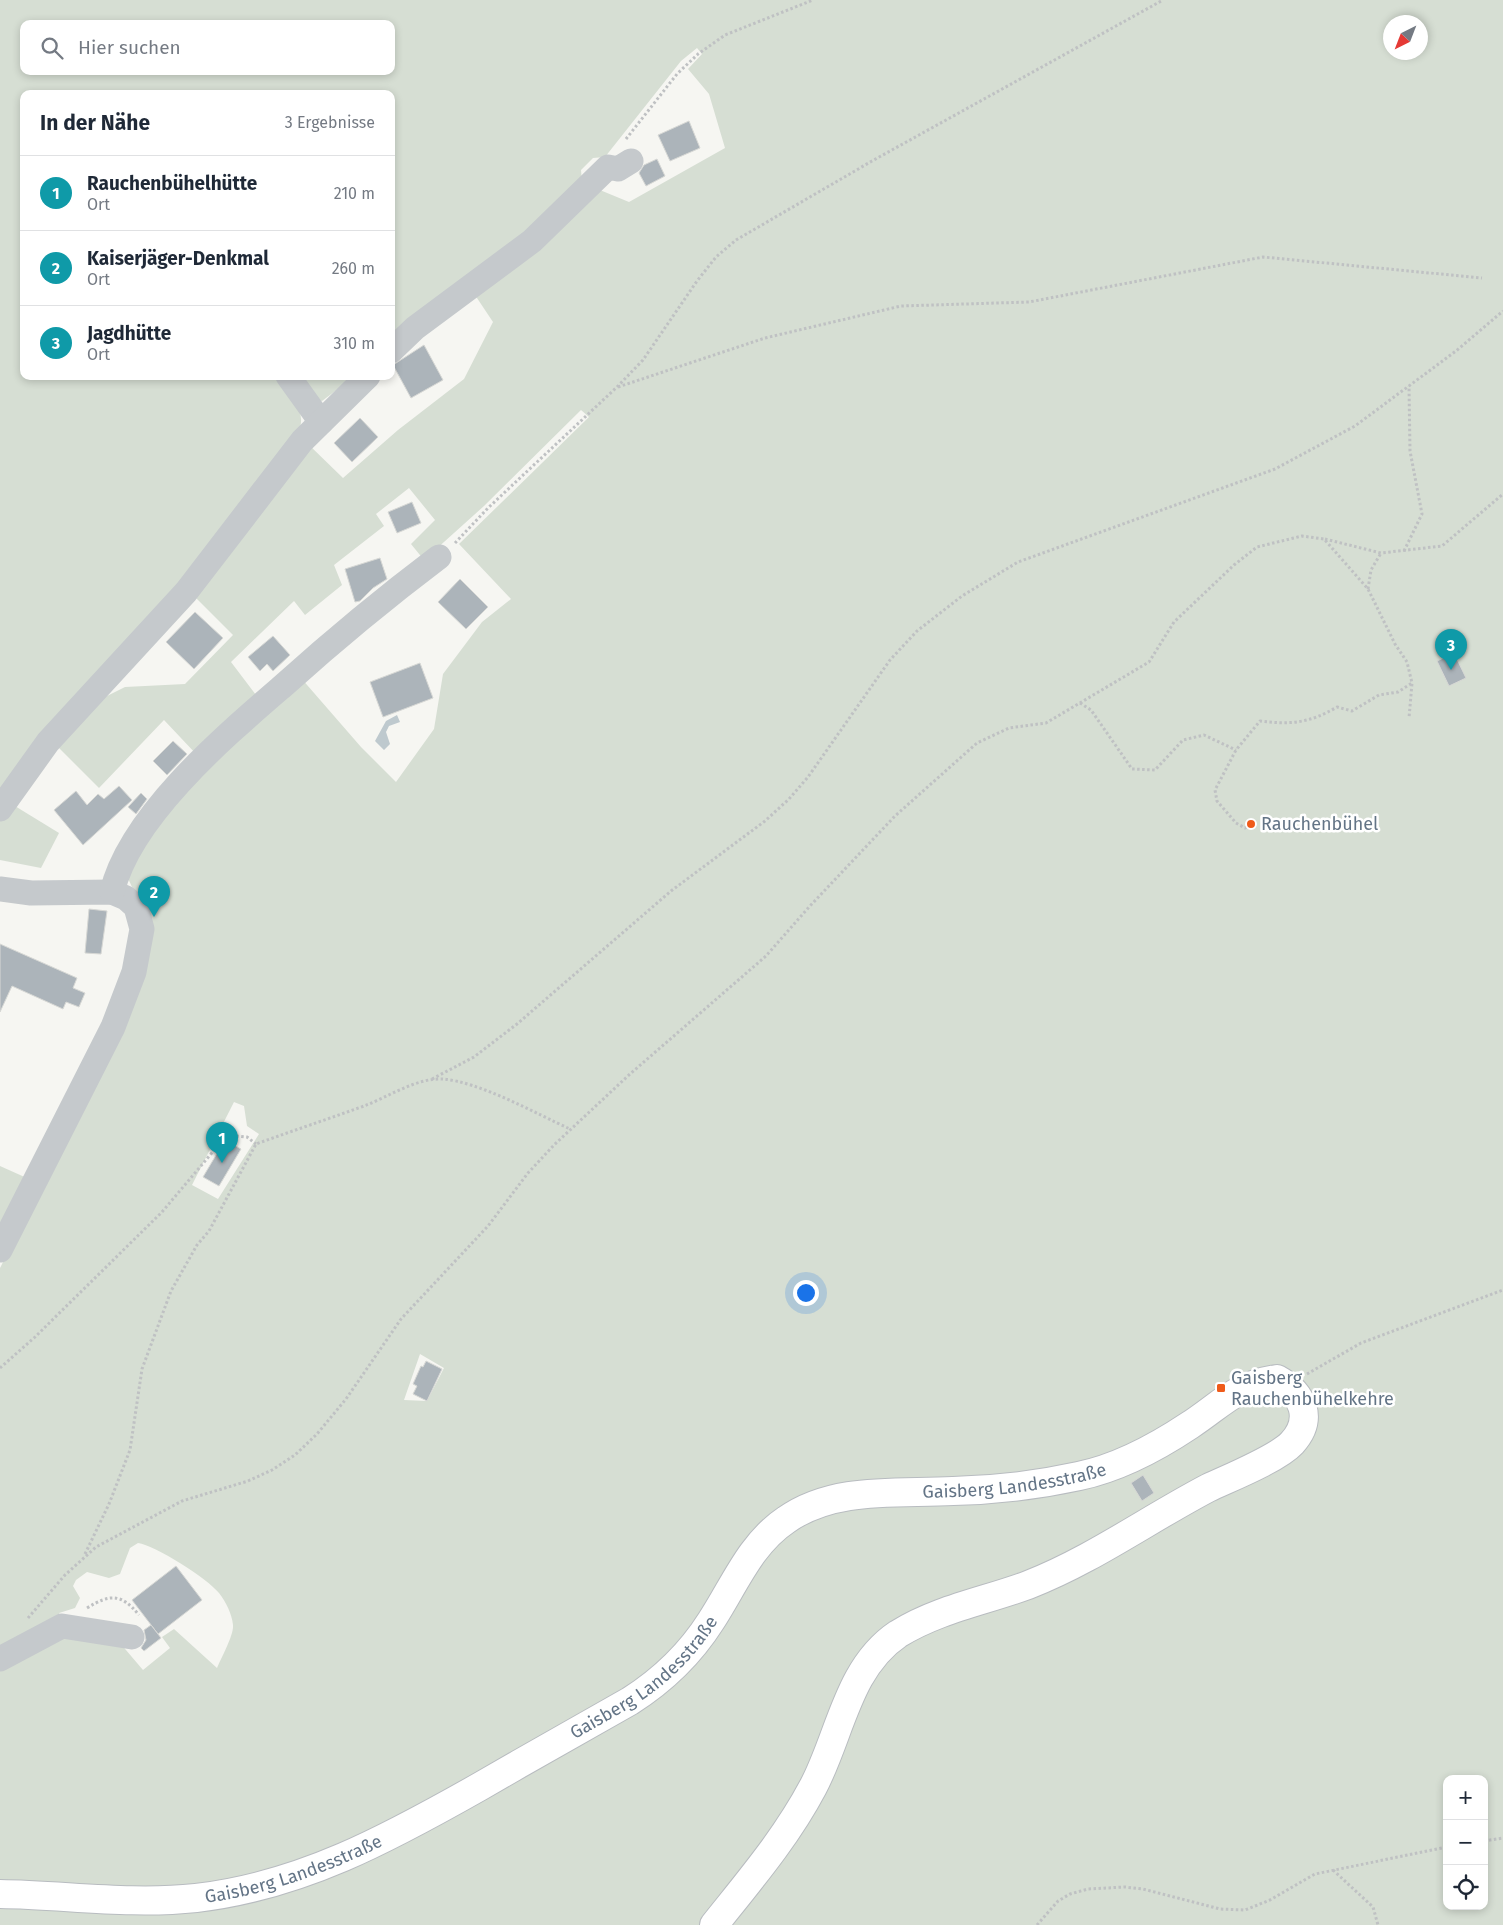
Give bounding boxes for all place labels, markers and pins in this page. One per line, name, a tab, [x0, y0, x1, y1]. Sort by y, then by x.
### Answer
pin: 3	[1435, 629, 1467, 670]
place label: Rauchenbühel	[1261, 813, 1378, 835]
marker: Rauchenbühel	[1245, 818, 1257, 830]
pin: 2	[138, 876, 170, 917]
pin: 1	[206, 1122, 238, 1163]
place label: Gaisberg Rauchenbühelkehre	[1231, 1367, 1394, 1410]
marker: Gaisberg Rauchenbühelkehre	[1215, 1382, 1227, 1394]

